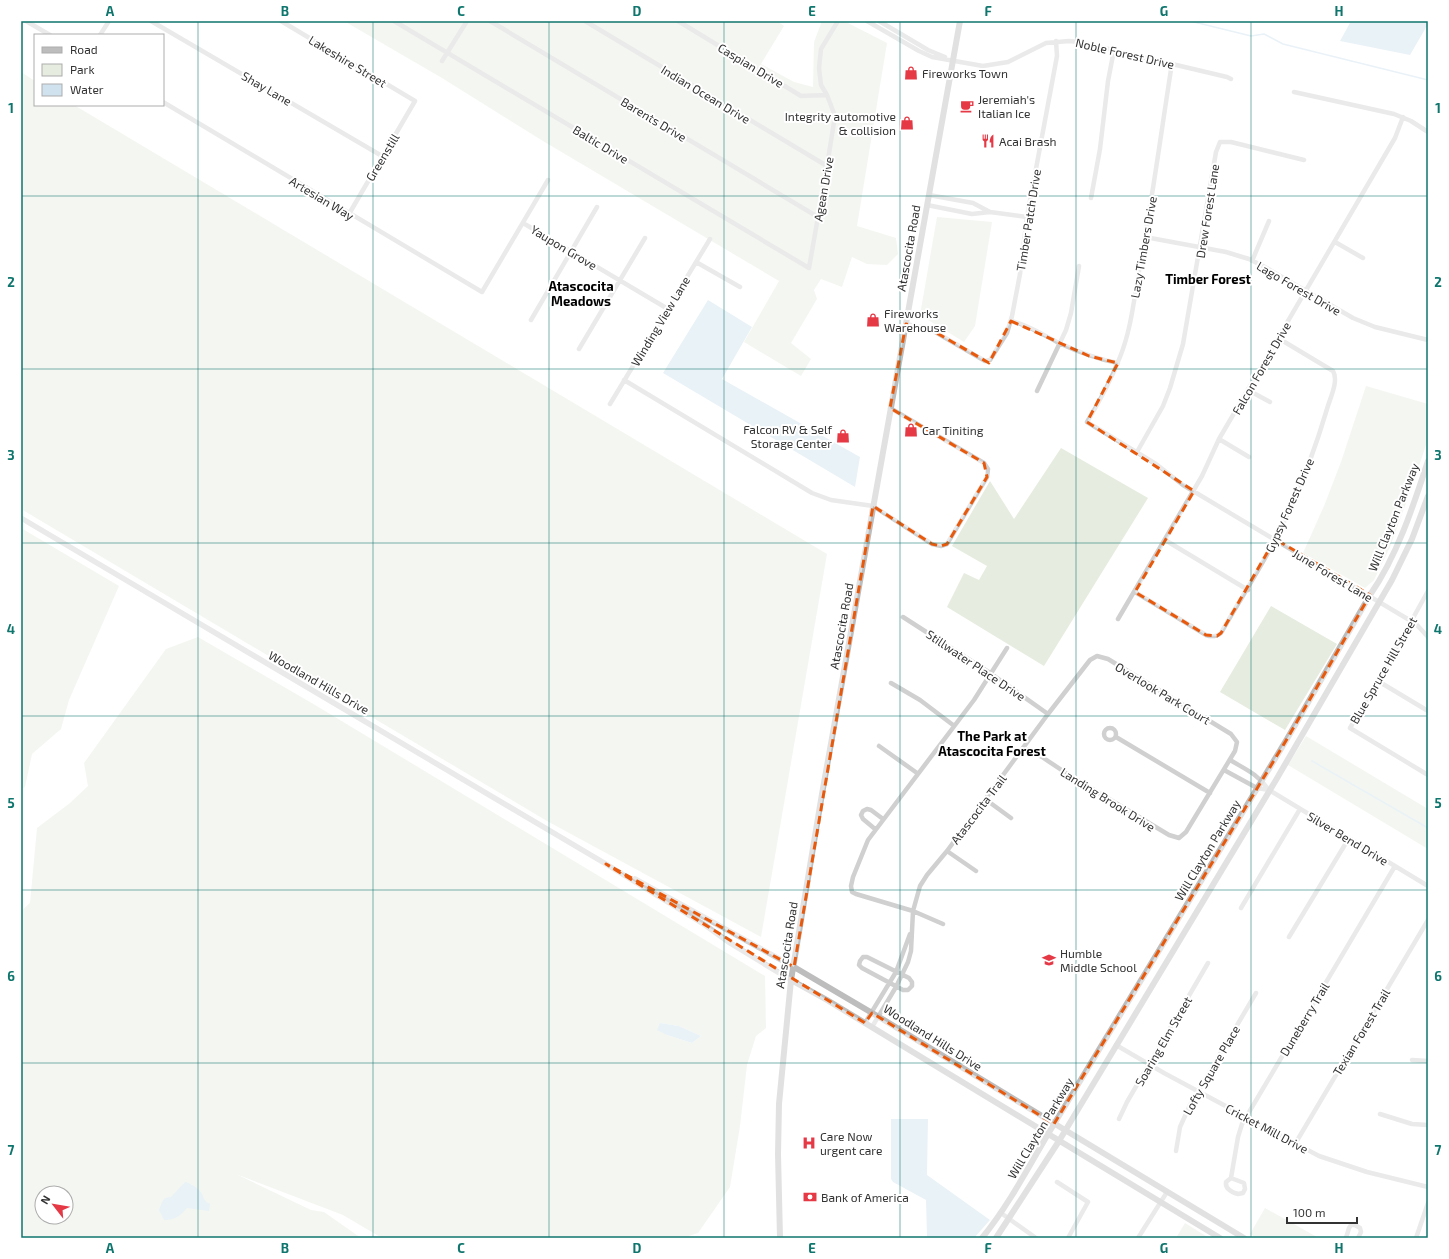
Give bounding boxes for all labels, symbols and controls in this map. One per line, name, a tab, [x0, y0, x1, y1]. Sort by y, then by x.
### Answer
text: A	[106, 3, 115, 19]
text: B	[281, 3, 289, 19]
text: C	[457, 3, 465, 19]
text: D	[633, 3, 642, 19]
text: E	[808, 3, 816, 19]
text: F	[984, 3, 992, 19]
text: G	[1160, 3, 1168, 19]
text: H	[1335, 3, 1344, 19]
street label: Lakeshire Street	[307, 32, 390, 90]
legend	[34, 34, 164, 106]
street label: Noble Forest Drive	[1074, 35, 1176, 71]
street label: Caspian Drive	[716, 40, 786, 90]
text: Road	[70, 42, 98, 56]
text: Park	[70, 62, 95, 76]
street label: Indian Ocean Drive	[659, 62, 753, 126]
shop icon: Fireworks Town	[903, 65, 919, 81]
place label: Fireworks Town	[922, 66, 1008, 80]
street label: Shay Lane	[240, 68, 294, 108]
text: Water	[70, 82, 104, 96]
place label: Jeremiah's Italian Ice	[978, 92, 1035, 120]
street label: Barents Drive	[619, 94, 689, 144]
cafe icon: Jeremiah's Italian Ice	[959, 98, 975, 114]
text: 1	[8, 100, 14, 116]
text: 1	[1435, 100, 1441, 116]
place label: Integrity automotive & collision	[785, 109, 896, 137]
shop icon: Integrity automotive & collision	[899, 115, 915, 131]
street label: Baltic Drive	[571, 122, 631, 166]
street label: Greenstill	[362, 130, 402, 183]
restaurant icon: Acai Brash	[980, 133, 996, 149]
place label: Acai Brash	[999, 134, 1057, 148]
street label: Agean Drive	[810, 156, 836, 222]
street label: Drew Forest Lane	[1193, 163, 1221, 259]
street label: Timber Patch Drive	[1013, 168, 1043, 272]
street label: Artesian Way	[287, 173, 357, 223]
street label: Lazy Timbers Drive	[1127, 195, 1159, 299]
street label: Atascocita Road	[894, 204, 922, 292]
street label: Yaupon Grove	[528, 222, 600, 272]
street label: Lago Forest Drive	[1254, 258, 1344, 318]
district label: Timber Forest	[1165, 271, 1252, 287]
street label: Winding View Lane	[628, 273, 692, 369]
text: 2	[7, 274, 15, 290]
text: 2	[1434, 274, 1442, 290]
district label: Atascocita Meadows	[548, 278, 614, 309]
place label: Fireworks Warehouse	[884, 306, 946, 334]
shop icon: Fireworks Warehouse	[865, 312, 881, 328]
street label: Falcon Forest Drive	[1229, 319, 1293, 417]
place label: Falcon RV & Self Storage Center	[743, 422, 832, 450]
shop icon: Car Tiniting	[903, 422, 919, 438]
place label: Car Tiniting	[922, 423, 984, 437]
shop icon: Falcon RV & Self Storage Center	[835, 428, 851, 444]
text: 3	[7, 447, 15, 463]
text: 3	[1434, 447, 1442, 463]
street label: Gypsy Forest Drive	[1262, 456, 1316, 554]
street label: Will Clayton Parkway	[1365, 460, 1421, 573]
street label: June Forest Lane	[1291, 546, 1375, 604]
street label: Atascocita Road	[827, 582, 855, 670]
street label: Blue Spruce Hill Street	[1347, 614, 1420, 726]
text: 4	[7, 621, 15, 637]
text: 4	[1434, 621, 1442, 637]
street label: Stillwater Place Drive	[924, 627, 1028, 703]
street label: Woodland Hills Drive	[266, 648, 372, 716]
street label: Overlook Park Court	[1113, 659, 1213, 727]
district label: The Park at Atascocita Forest	[938, 728, 1046, 759]
street label: Landing Brook Drive	[1058, 764, 1158, 834]
street label: Atascocita Trail	[947, 771, 1009, 847]
text: 5	[7, 795, 15, 811]
text: 5	[1434, 795, 1442, 811]
street label: Will Clayton Parkway	[1171, 796, 1243, 903]
street label: Silver Bend Drive	[1305, 808, 1391, 868]
street label: Atascocita Road	[772, 901, 800, 989]
place label: Humble Middle School	[1060, 946, 1137, 974]
school or university icon: Humble Middle School	[1041, 952, 1057, 968]
text: 6	[7, 968, 15, 984]
text: 6	[1434, 968, 1442, 984]
street label: Duneberry Trail	[1277, 979, 1332, 1058]
street label: Texian Forest Trail	[1330, 986, 1393, 1078]
street label: Soaring Elm Street	[1132, 993, 1195, 1088]
street label: Woodland Hills Drive	[881, 1001, 985, 1073]
street label: Lofty Square Place	[1180, 1023, 1242, 1117]
street label: Will Clayton Parkway	[1004, 1074, 1076, 1181]
street label: Cricket Mill Drive	[1223, 1100, 1311, 1156]
place label: Care Now urgent care	[820, 1129, 882, 1157]
hospital icon: Care Now urgent care	[801, 1135, 817, 1151]
text: 7	[8, 1142, 15, 1158]
text: 7	[1435, 1142, 1442, 1158]
north arrow	[34, 1185, 74, 1225]
bank icon: Bank of America	[802, 1189, 818, 1205]
place label: Bank of America	[821, 1190, 909, 1204]
text: N	[37, 1193, 53, 1206]
scale bar	[1287, 1199, 1357, 1225]
text: 100 m	[1293, 1205, 1325, 1219]
text: A	[106, 1240, 115, 1256]
text: B	[281, 1240, 289, 1256]
text: C	[457, 1240, 465, 1256]
text: D	[633, 1240, 642, 1256]
text: E	[808, 1240, 816, 1256]
text: F	[984, 1240, 992, 1256]
text: G	[1160, 1240, 1168, 1256]
text: H	[1335, 1240, 1344, 1256]

